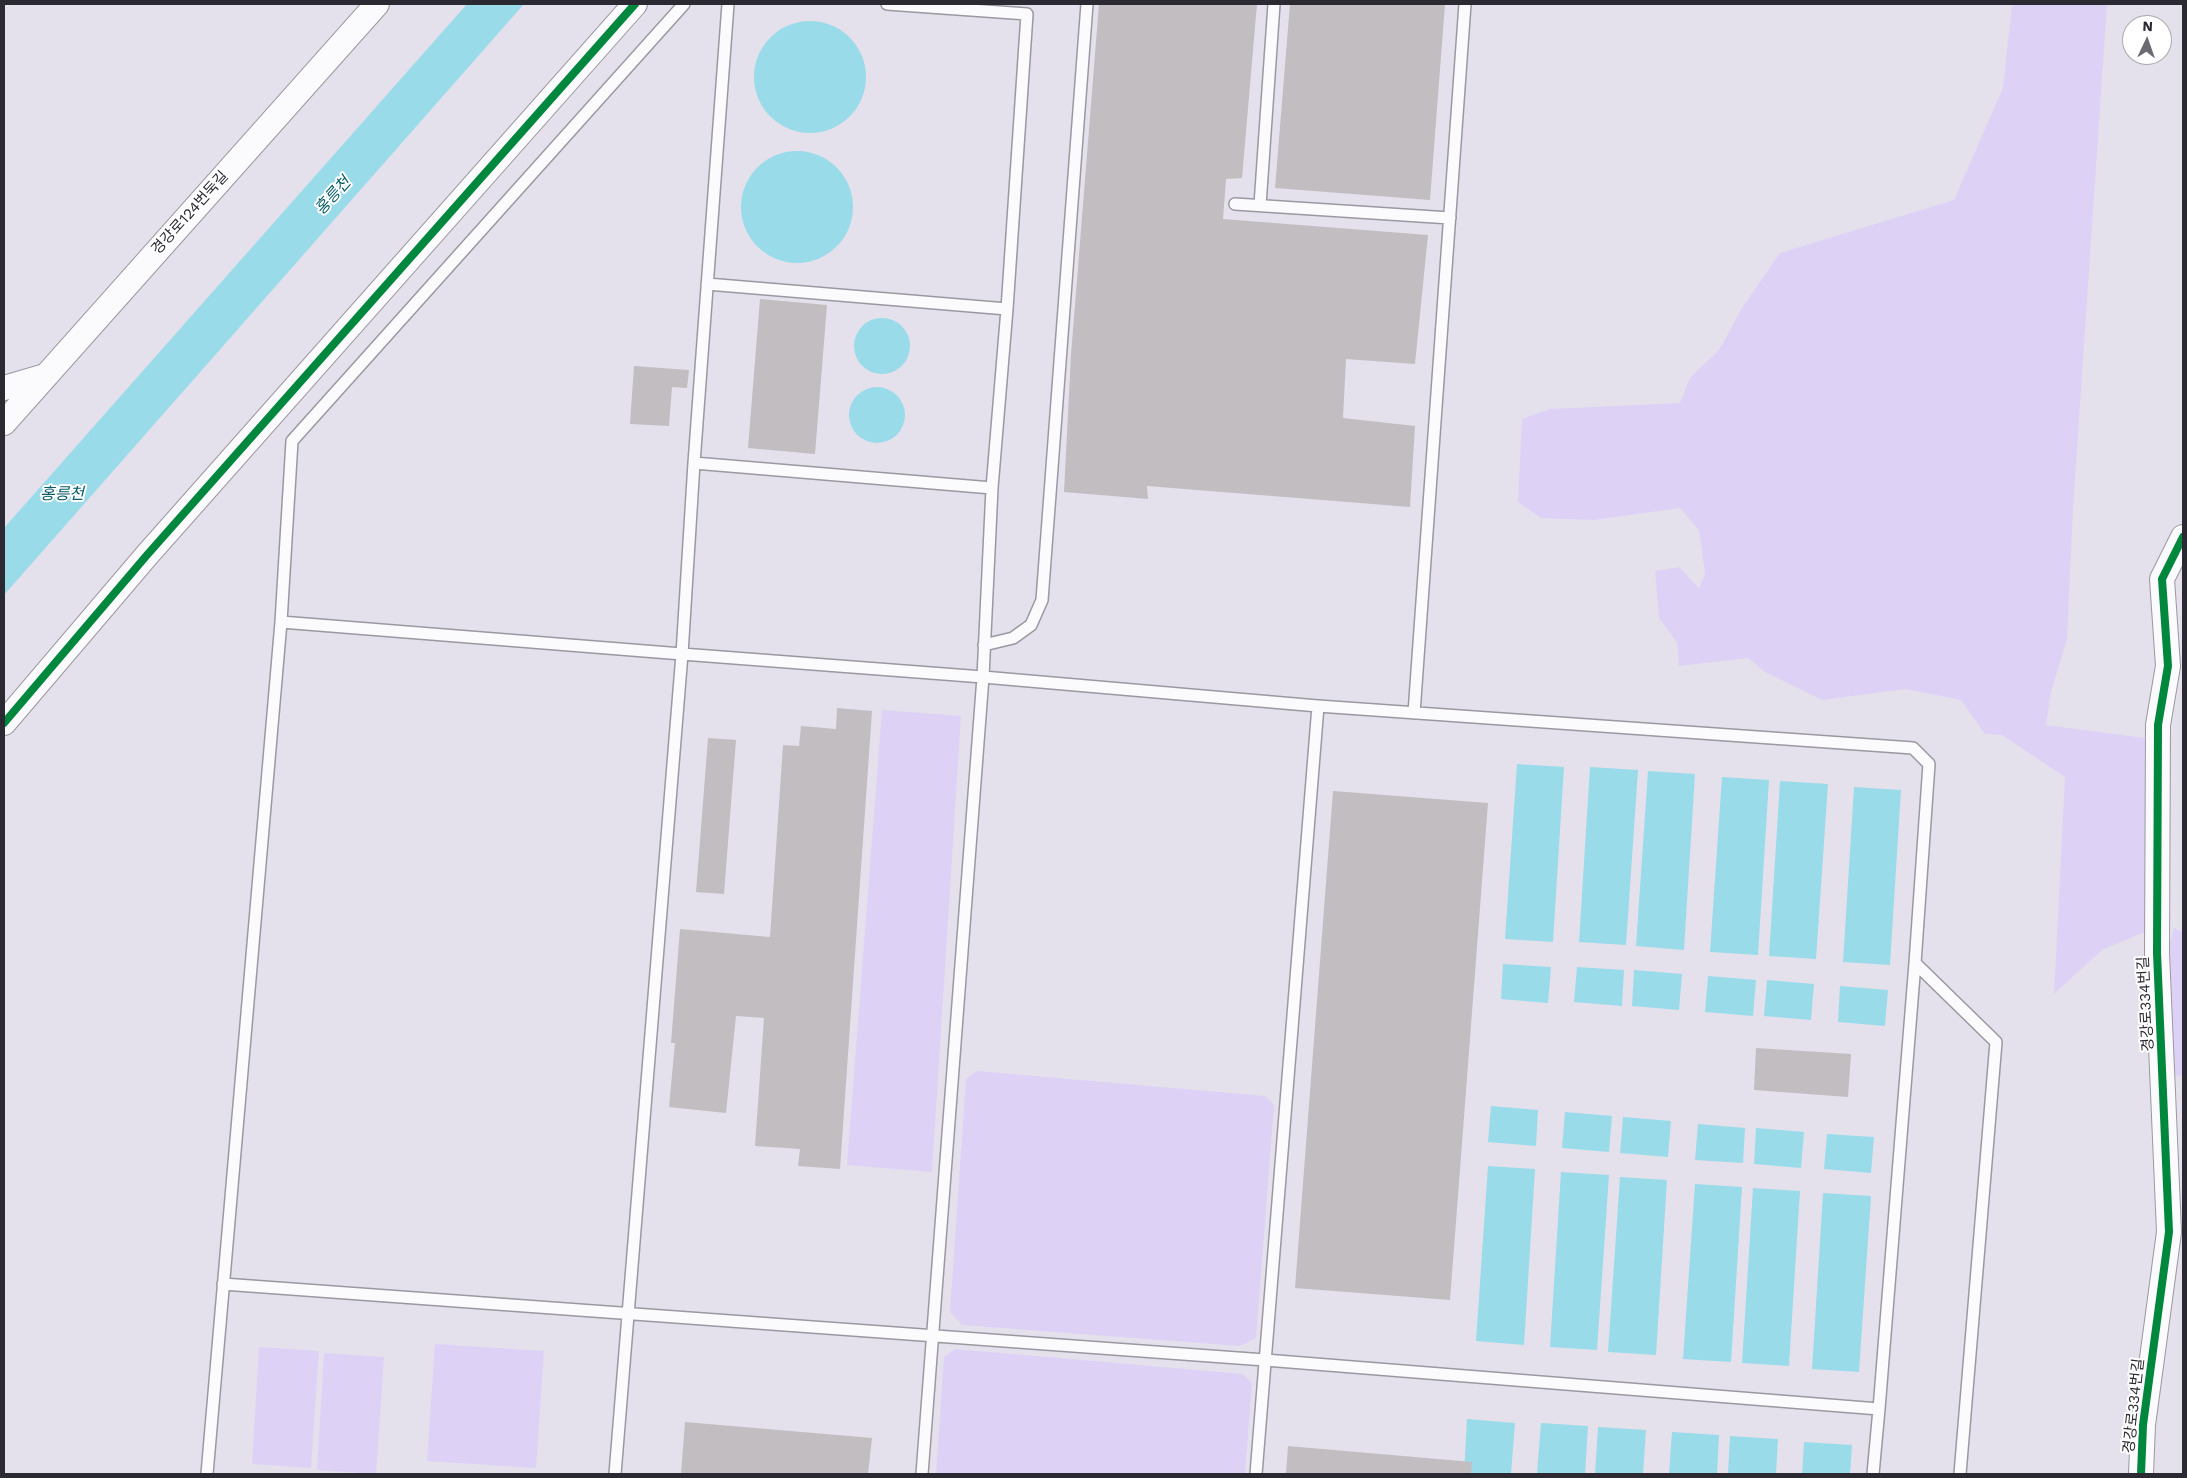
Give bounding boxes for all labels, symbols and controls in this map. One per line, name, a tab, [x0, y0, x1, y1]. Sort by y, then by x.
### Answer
north arrow	[2122, 15, 2172, 65]
text: N	[2142, 18, 2153, 34]
street label: 경강로124번둑길	[148, 168, 232, 258]
water label: 홍릉천	[311, 173, 355, 219]
water label: 홍릉천	[40, 484, 84, 504]
street label: 경강로334번길	[2135, 956, 2157, 1052]
street label: 경강로334번길	[2120, 1357, 2148, 1455]

